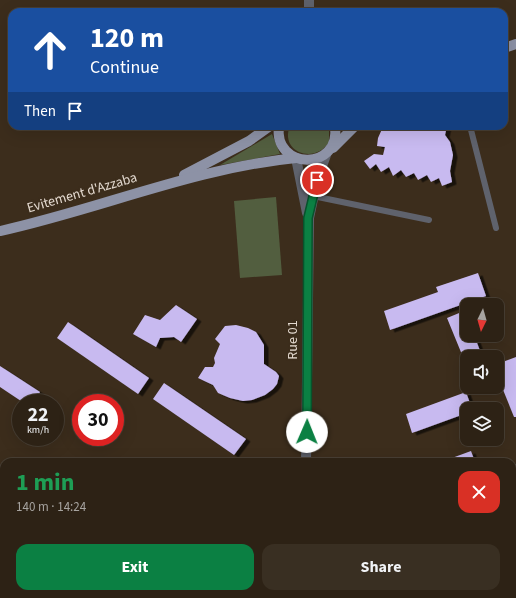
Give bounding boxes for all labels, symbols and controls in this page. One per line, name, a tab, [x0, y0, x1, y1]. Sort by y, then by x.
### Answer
text: 120 m	[90, 18, 164, 58]
icon: ahead	[24, 24, 76, 76]
text: Continue	[90, 55, 159, 80]
icon: arrive	[64, 100, 86, 122]
text: Then	[24, 101, 56, 122]
pin	[300, 163, 334, 197]
street label: Evitement d'Azzaba	[25, 168, 139, 218]
icon: arrive	[306, 169, 328, 191]
north arrow	[460, 298, 504, 342]
map controls	[460, 298, 504, 446]
street label: Rue 01	[283, 320, 303, 360]
button: sound	[460, 350, 504, 394]
speed limit sign: 30	[72, 394, 124, 446]
text: 22	[27, 401, 49, 429]
button: layers	[460, 402, 504, 446]
position arrow	[286, 411, 328, 453]
text: km/h	[27, 423, 49, 437]
text: 1 min	[16, 465, 74, 500]
button: close	[458, 471, 500, 513]
text: 140 m · 14:24	[16, 498, 86, 516]
button: Exit	[16, 544, 254, 590]
button: Share	[262, 544, 500, 590]

